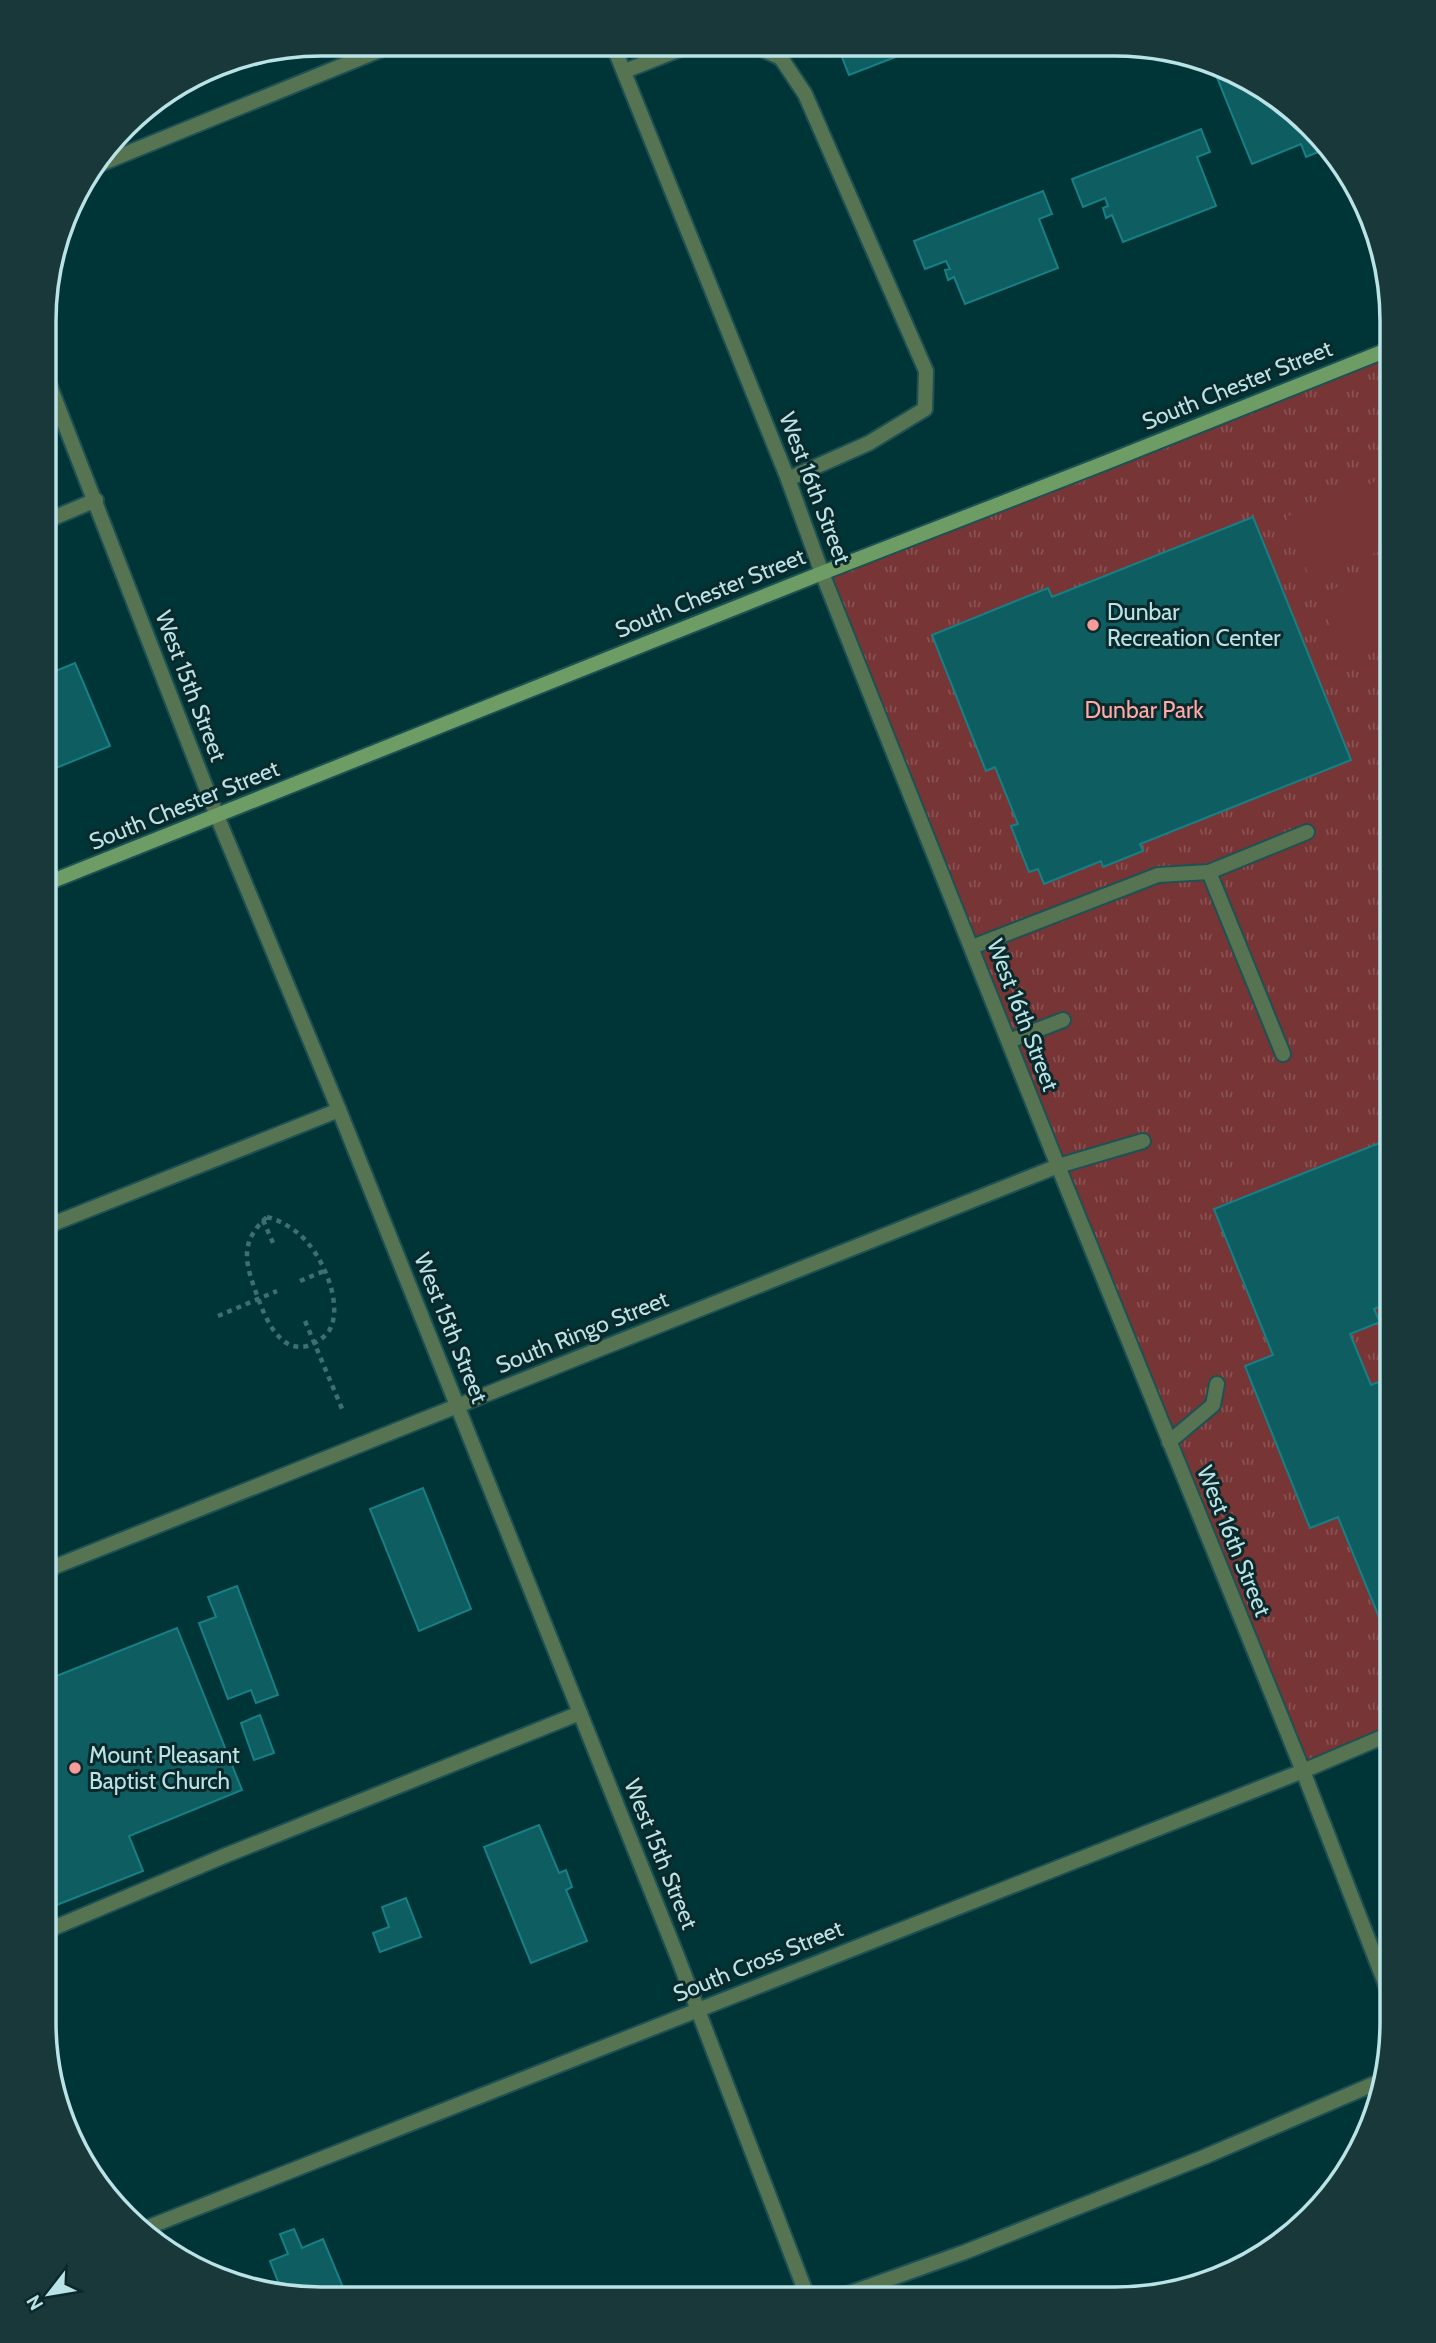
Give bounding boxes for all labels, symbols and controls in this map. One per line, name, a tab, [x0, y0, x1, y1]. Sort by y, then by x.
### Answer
street label: South Chester Street	[1138, 334, 1336, 436]
street label: West 16th Street	[773, 408, 857, 568]
street label: South Chester Street	[611, 542, 809, 644]
place label: Dunbar Recreation Center	[1107, 598, 1281, 652]
street label: West 15th Street	[149, 607, 233, 766]
marker: Dunbar Recreation Center	[1085, 617, 1101, 633]
park label: Dunbar Park	[1084, 696, 1204, 724]
street label: South Chester Street	[85, 754, 283, 856]
street label: West 16th Street	[981, 935, 1065, 1095]
street label: West 15th Street	[408, 1249, 494, 1407]
street label: South Ringo Street	[492, 1285, 672, 1379]
street label: West 16th Street	[1191, 1462, 1277, 1621]
place label: Mount Pleasant Baptist Church	[89, 1741, 240, 1795]
marker: Mount Pleasant Baptist Church	[67, 1760, 83, 1776]
street label: West 15th Street	[618, 1775, 704, 1933]
street label: South Cross Street	[669, 1914, 847, 2008]
north arrow	[14, 2259, 84, 2329]
text: N	[22, 2291, 48, 2314]

